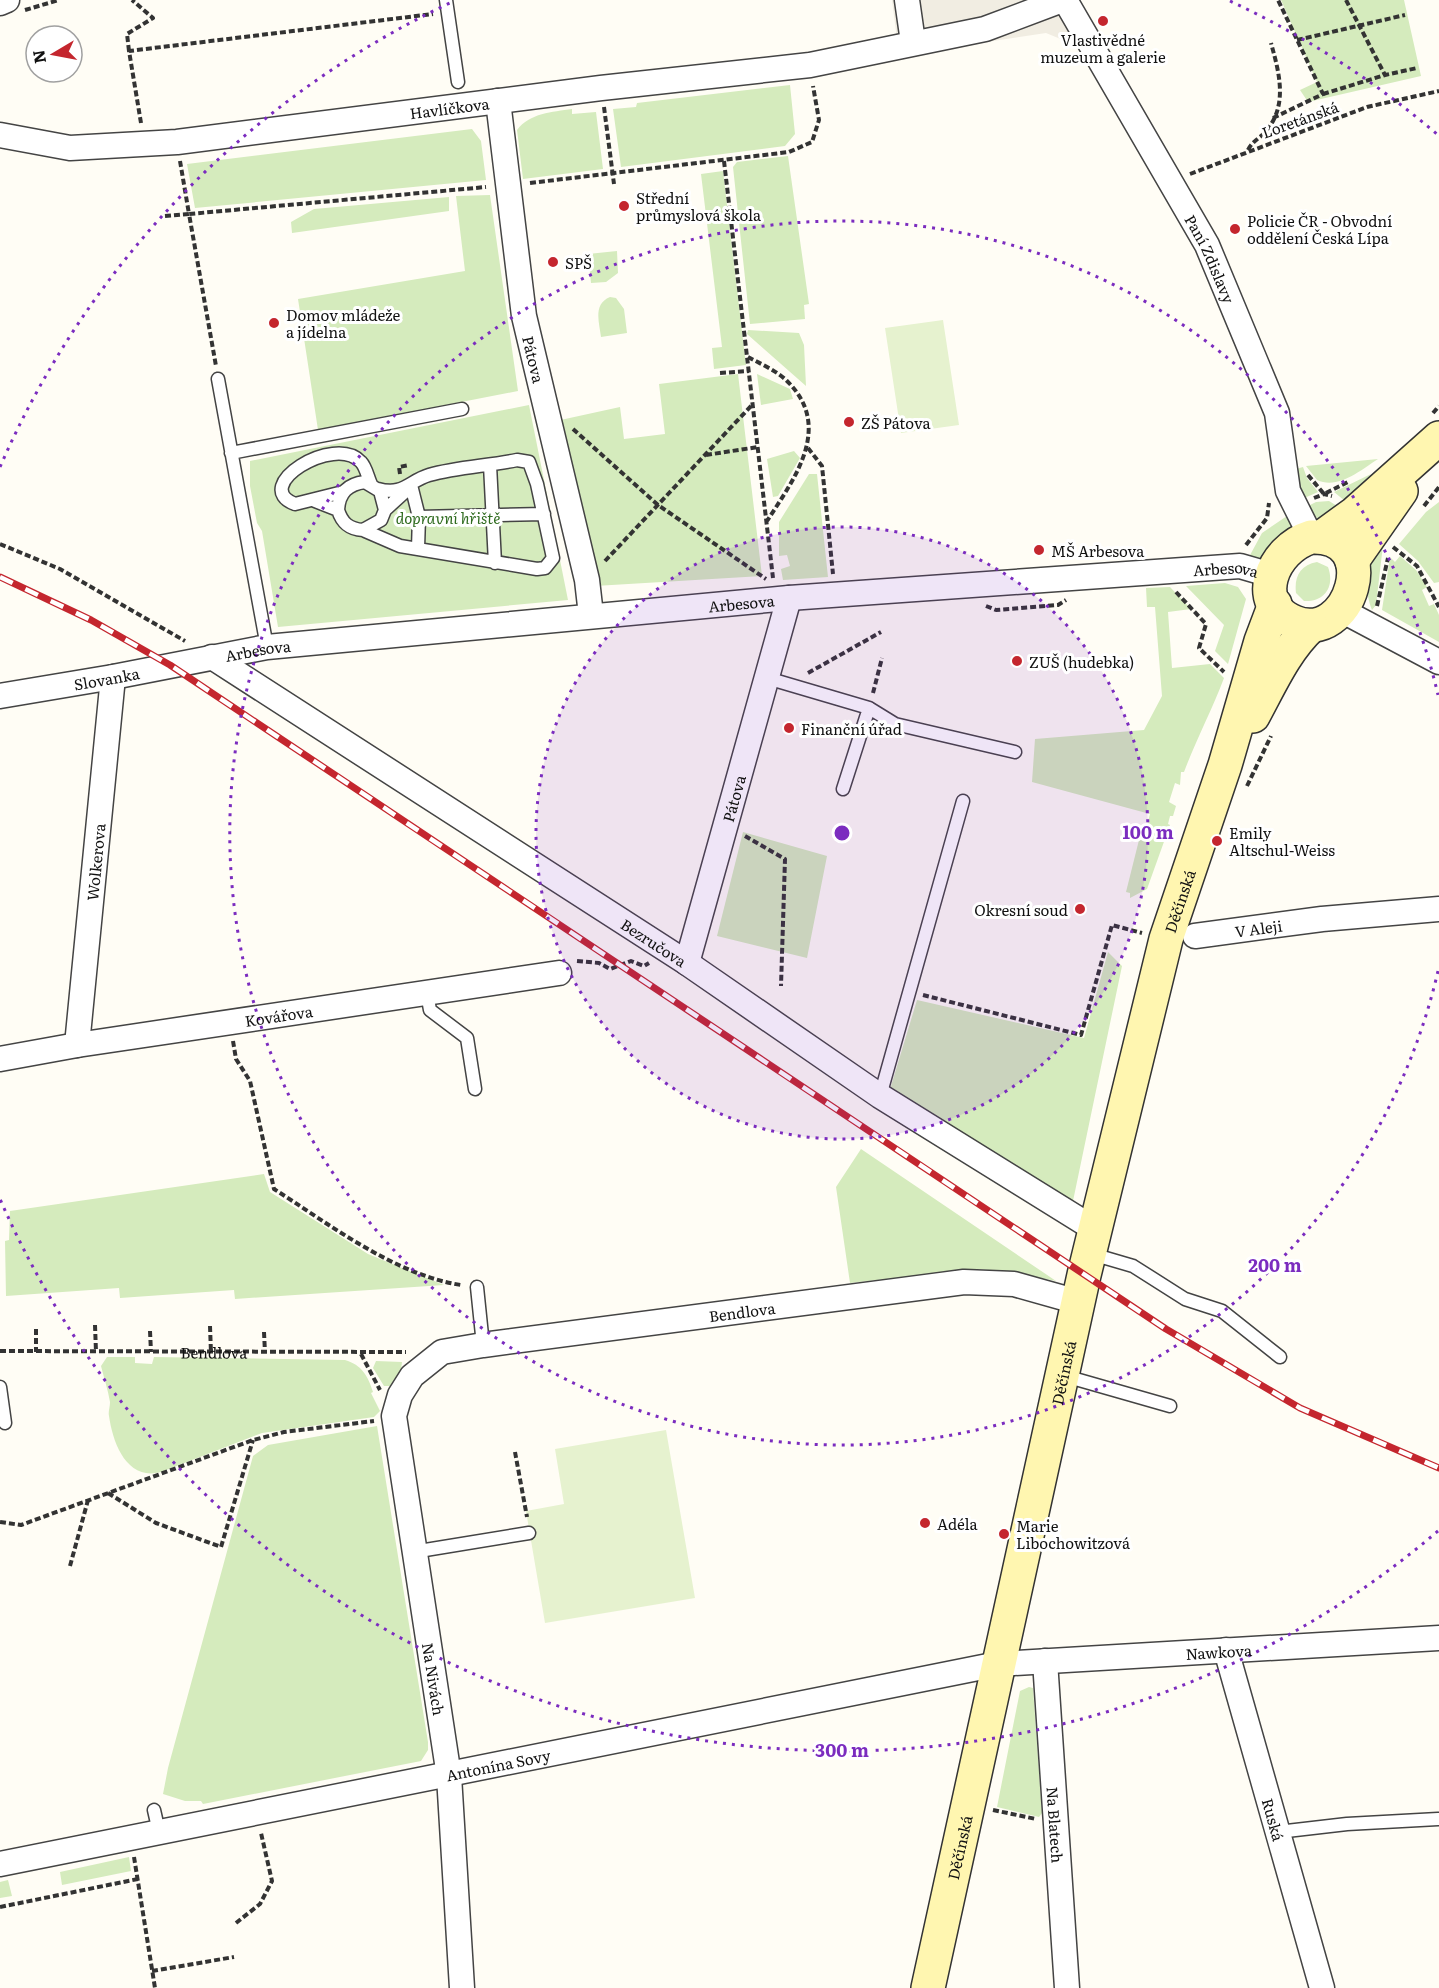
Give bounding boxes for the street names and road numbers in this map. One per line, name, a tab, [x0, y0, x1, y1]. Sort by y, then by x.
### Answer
street label: Havlíčkova	[408, 91, 492, 124]
street label: Loretánská	[1258, 94, 1343, 144]
street label: Paní Zdislavy	[1180, 210, 1241, 307]
street label: Pátova	[518, 333, 551, 386]
street label: Arbesova	[1192, 554, 1263, 583]
street label: Arbesova	[707, 588, 776, 617]
street label: Arbesova	[223, 633, 293, 666]
street label: Slovanka	[72, 660, 142, 695]
street label: Pátova	[715, 771, 751, 825]
street label: Wolkerova	[80, 821, 110, 902]
street label: Děčínská	[1158, 865, 1201, 936]
street label: Bezručova	[617, 912, 692, 972]
street label: V Aleji	[1233, 913, 1283, 942]
street label: Kovářova	[243, 998, 315, 1031]
street label: Bendlova	[707, 1295, 777, 1327]
street label: Děčínská	[1044, 1337, 1081, 1407]
street label: Bendlova	[181, 1340, 248, 1363]
street label: Nawkova	[1185, 1638, 1253, 1664]
street label: Na Nivách	[417, 1641, 451, 1717]
street label: Antonína Sovy	[444, 1742, 553, 1786]
street label: Na Blatech	[1042, 1786, 1070, 1864]
street label: Ruská	[1257, 1795, 1291, 1844]
street label: Děčínská	[941, 1812, 977, 1882]

